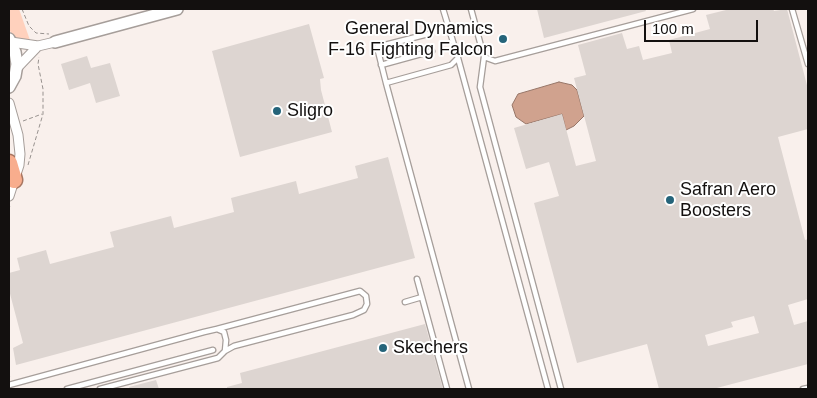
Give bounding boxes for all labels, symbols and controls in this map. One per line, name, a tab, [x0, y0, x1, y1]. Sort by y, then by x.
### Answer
scale bar	[647, 10, 761, 42]
place label: General Dynamics F-16 Fighting Falcon	[328, 18, 493, 60]
text: 100 m	[652, 20, 694, 37]
marker: General Dynamics F-16 Fighting Falcon	[497, 33, 509, 45]
place label: Sligro	[287, 100, 333, 122]
marker: Sligro	[271, 105, 283, 117]
place label: Safran Aero Boosters	[680, 179, 776, 222]
marker: Safran Aero Boosters	[664, 194, 676, 206]
place label: Skechers	[393, 337, 468, 359]
marker: Skechers	[377, 342, 389, 354]

